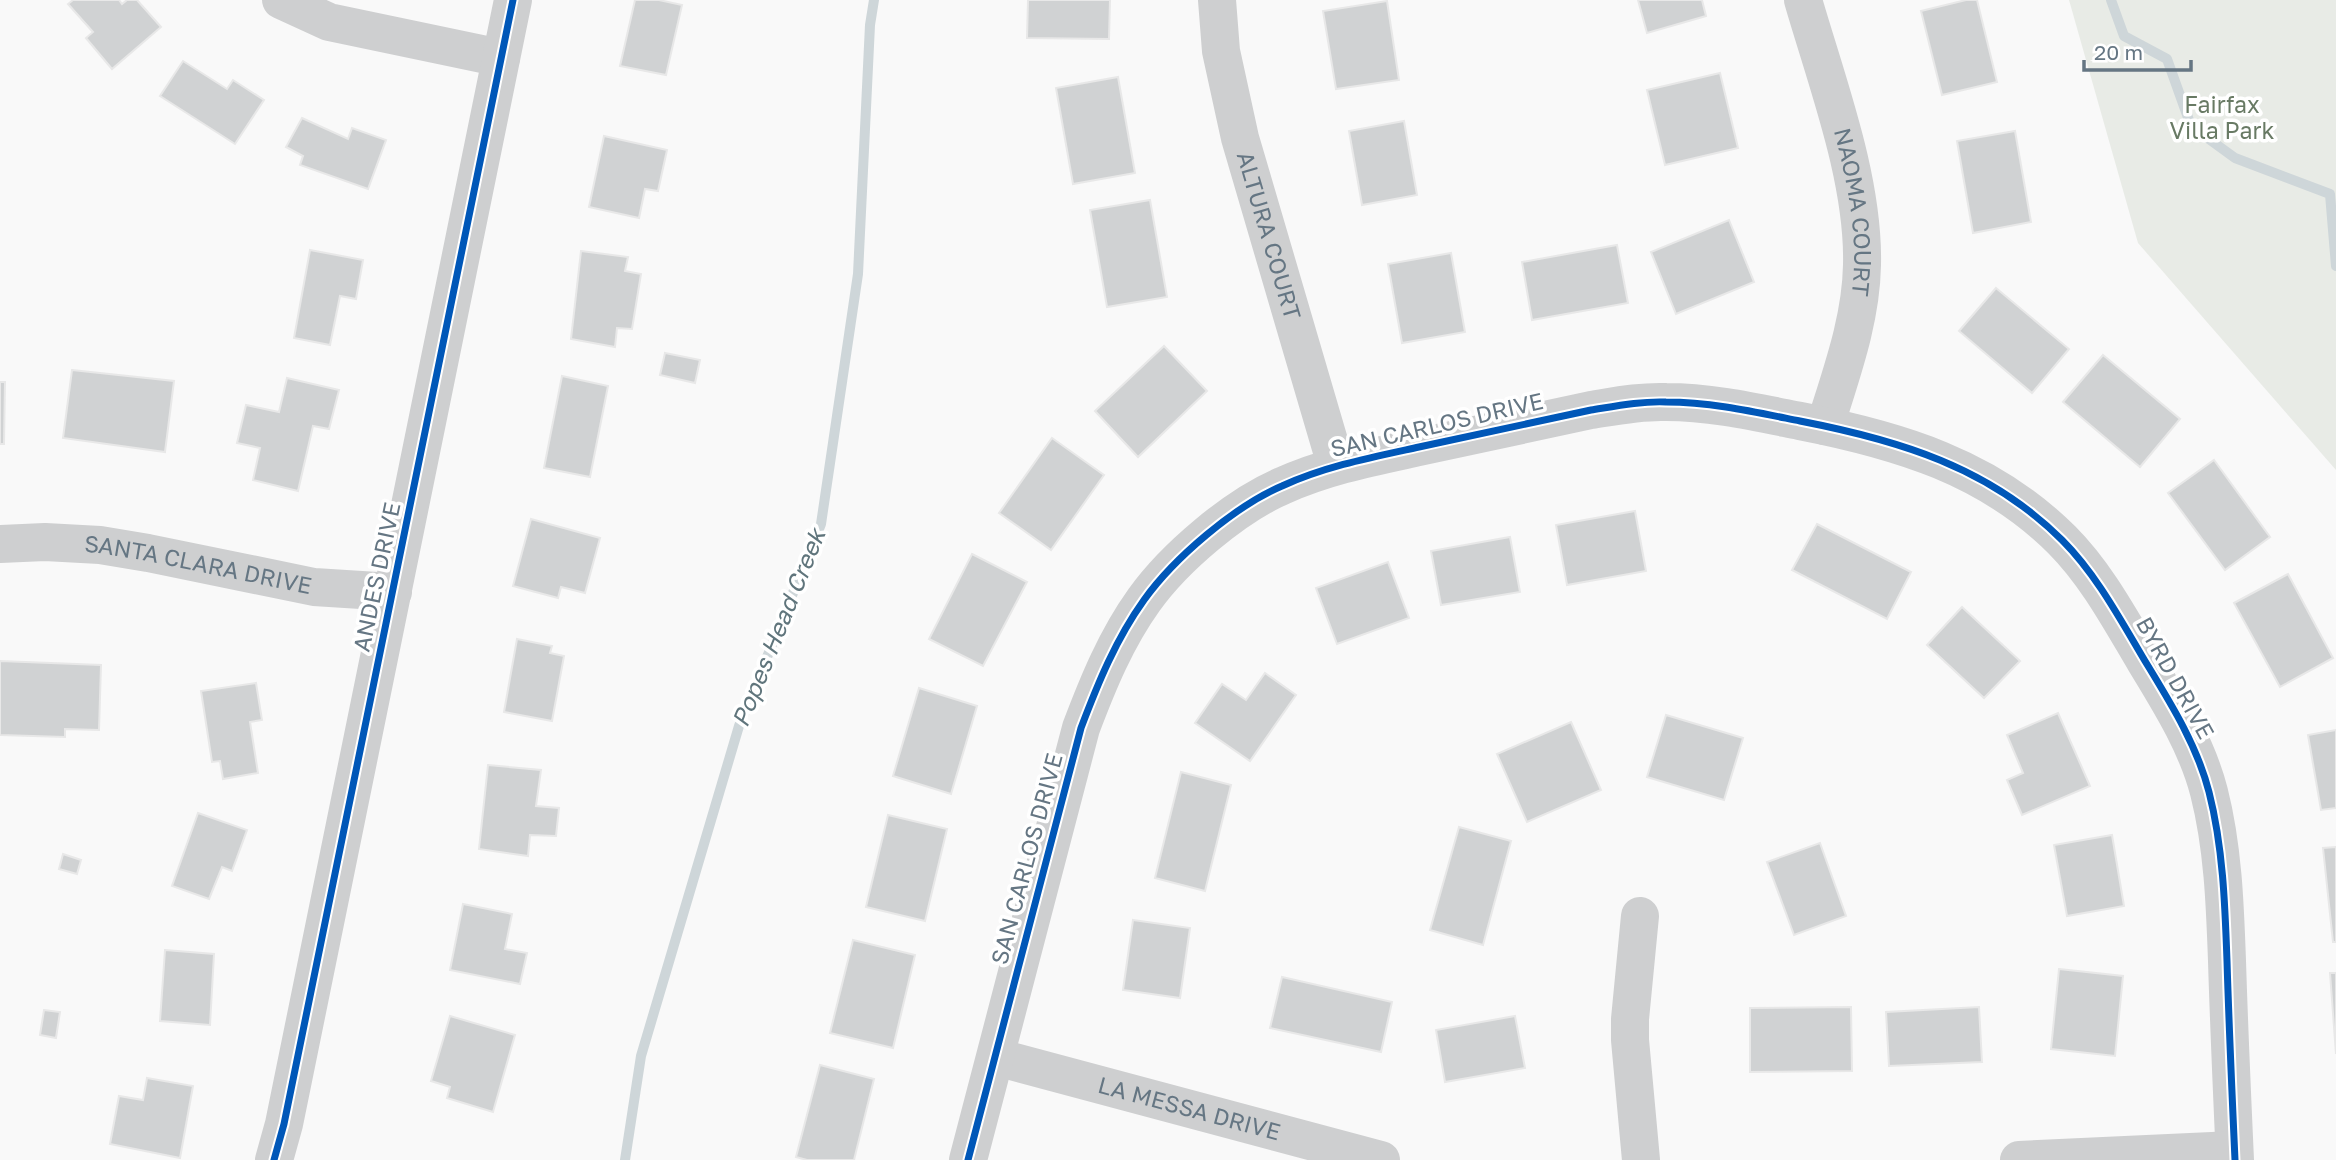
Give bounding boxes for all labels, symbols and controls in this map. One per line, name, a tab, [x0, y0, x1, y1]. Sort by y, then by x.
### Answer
scale bar	[2084, 28, 2191, 72]
text: 20 m	[2094, 39, 2143, 65]
park label: Fairfax Villa Park	[2170, 90, 2274, 144]
street label: NAOMA COURT	[1829, 125, 1877, 298]
street label: ALTURA COURT	[1232, 148, 1308, 323]
street label: SAN CARLOS DRIVE	[1328, 386, 1546, 462]
street label: ANDES DRIVE	[347, 500, 406, 654]
water label: Popes Head Creek	[725, 522, 831, 731]
street label: SANTA CLARA DRIVE	[84, 529, 314, 599]
street label: BYRD DRIVE	[2131, 612, 2221, 743]
street label: SAN CARLOS DRIVE	[984, 750, 1068, 967]
street label: LA MESSA DRIVE	[1095, 1070, 1284, 1145]

